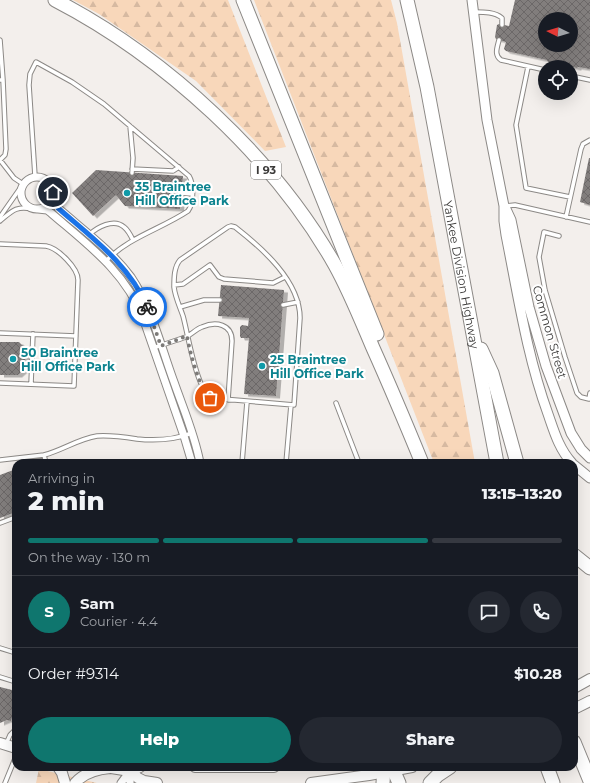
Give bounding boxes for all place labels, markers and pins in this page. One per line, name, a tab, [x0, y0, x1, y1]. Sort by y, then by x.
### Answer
pin	[36, 175, 70, 209]
place label: 35 Braintree Hill Office Park	[134, 179, 229, 208]
marker: 35 Braintree Hill Office Park	[122, 188, 132, 198]
place label: 50 Braintree Hill Office Park	[21, 345, 115, 374]
place label: 25 Braintree Hill Office Park	[270, 352, 364, 381]
marker: 50 Braintree Hill Office Park	[8, 354, 18, 364]
marker: 25 Braintree Hill Office Park	[257, 361, 267, 371]
pin	[193, 381, 227, 415]

